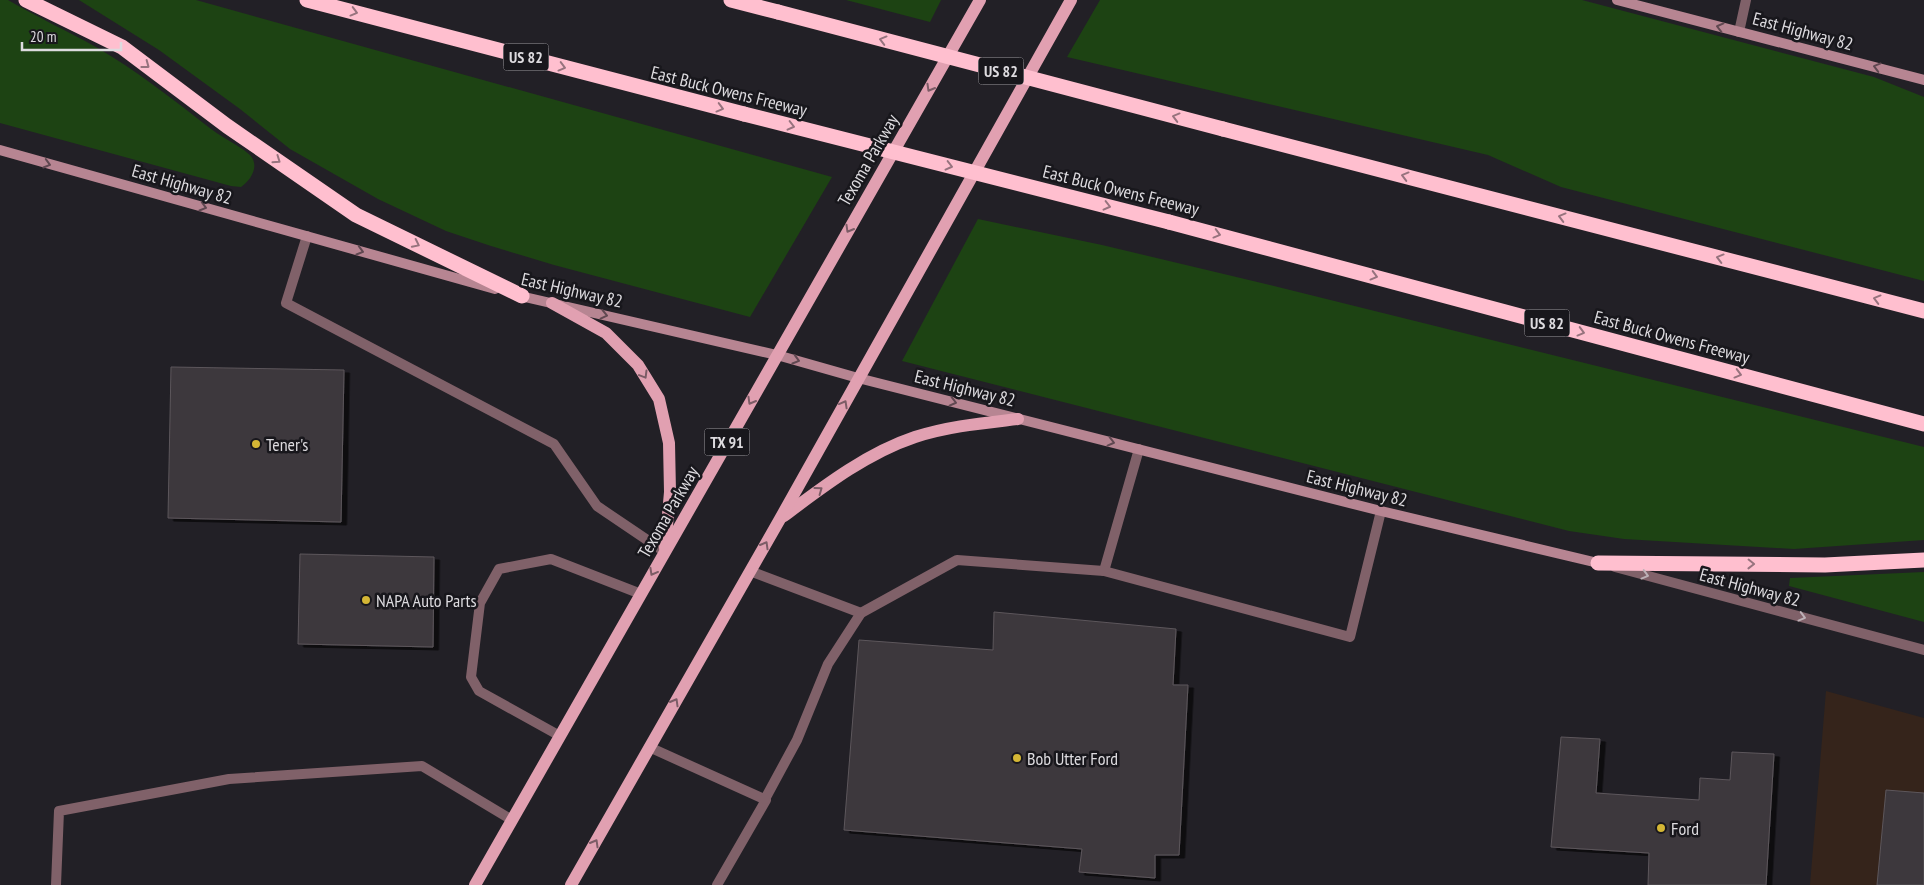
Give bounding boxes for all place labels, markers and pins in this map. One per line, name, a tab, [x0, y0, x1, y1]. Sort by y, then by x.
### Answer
place label: Tener's	[266, 433, 308, 456]
marker: Tener's	[250, 438, 262, 450]
place label: NAPA Auto Parts	[376, 589, 477, 612]
marker: NAPA Auto Parts	[360, 594, 372, 606]
place label: Bob Utter Ford	[1027, 747, 1118, 770]
marker: Bob Utter Ford	[1011, 752, 1023, 764]
place label: Ford	[1671, 817, 1699, 840]
marker: Ford	[1655, 822, 1667, 834]

